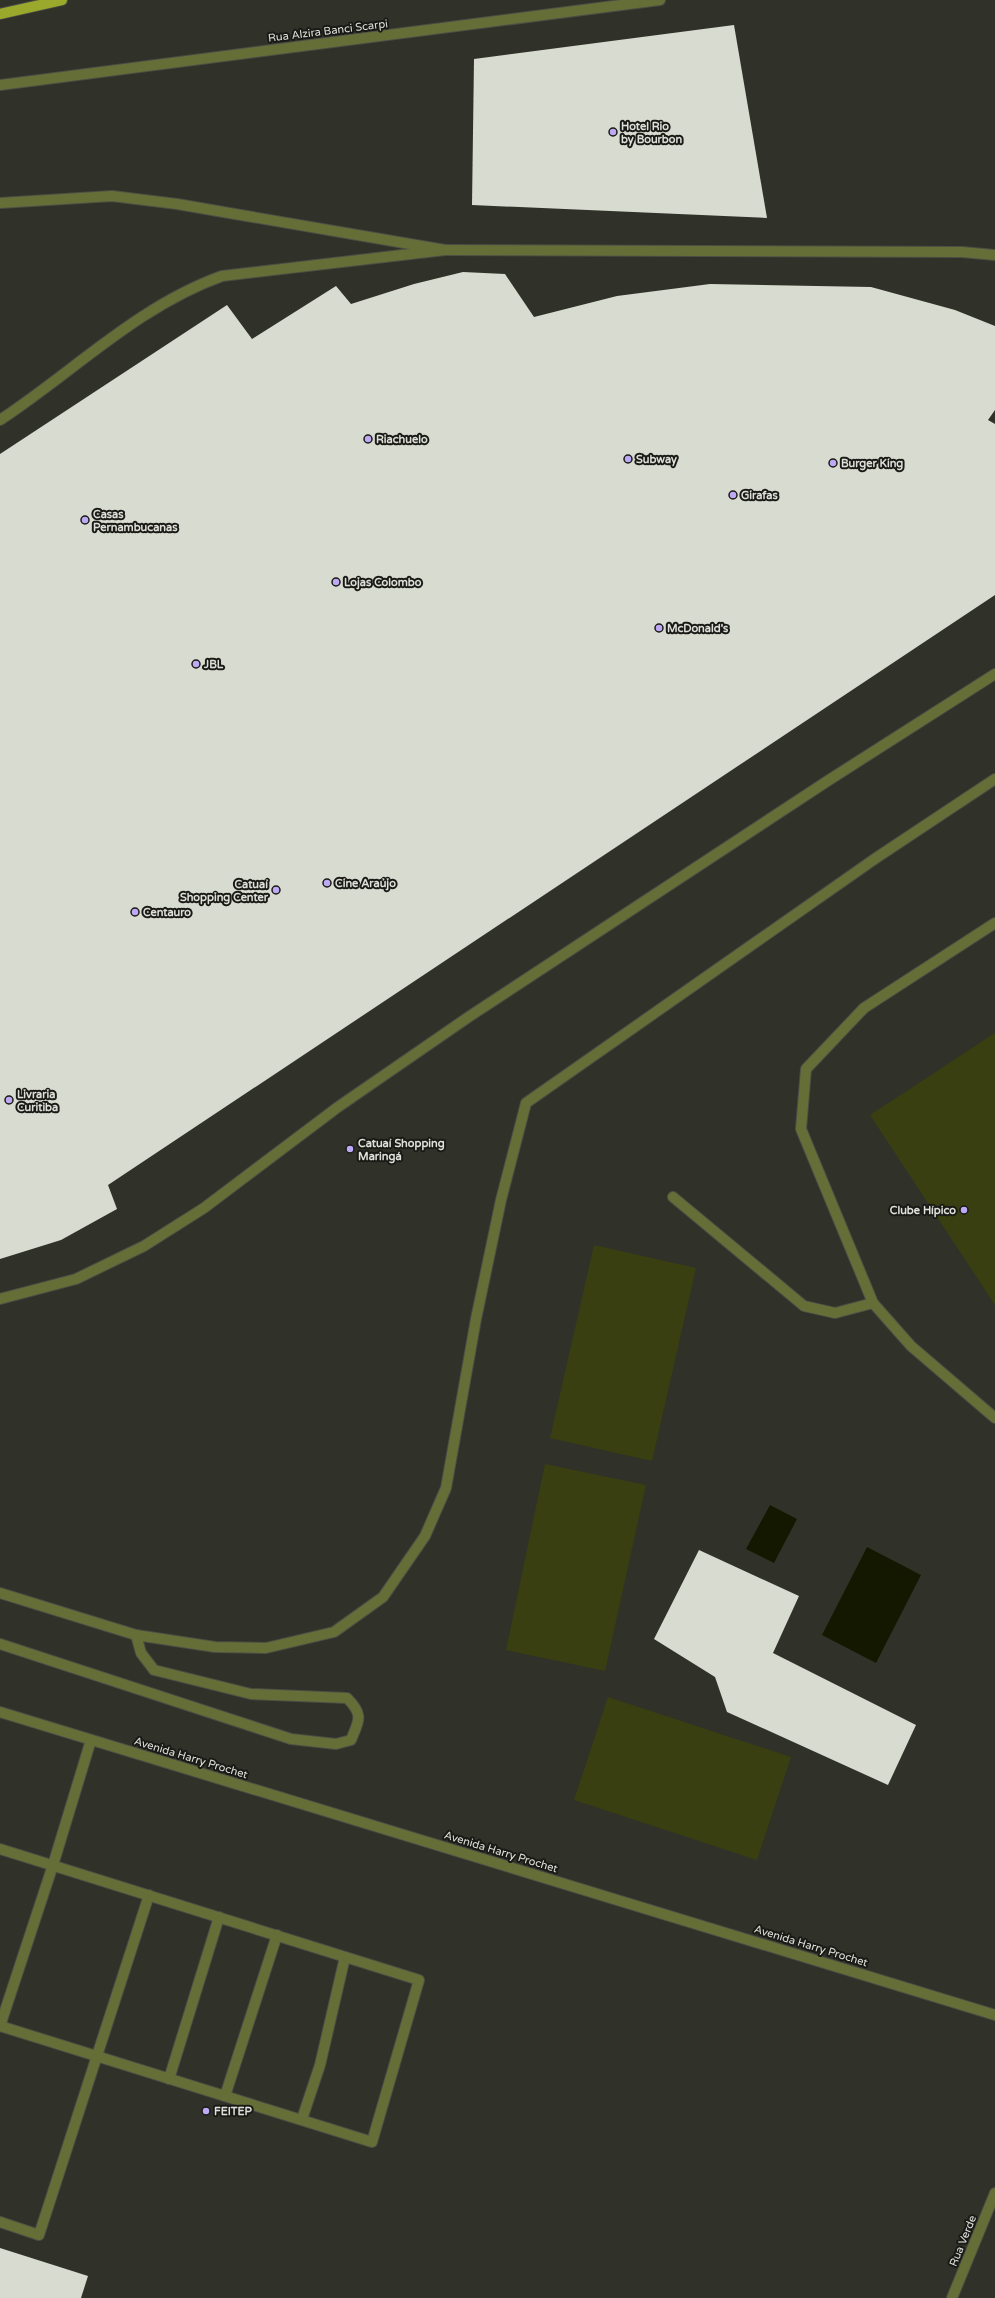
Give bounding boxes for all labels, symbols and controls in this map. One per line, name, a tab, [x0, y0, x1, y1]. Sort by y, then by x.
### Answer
street label: Rua Alzira Banci Scarpi	[267, 17, 389, 45]
place label: Hotel Rio by Bourbon	[621, 120, 682, 147]
marker: Hotel Rio by Bourbon	[608, 127, 618, 137]
place label: Riachuelo	[376, 433, 428, 446]
marker: Riachuelo	[363, 434, 373, 444]
place label: Subway	[636, 453, 677, 467]
marker: Subway	[623, 454, 633, 464]
place label: Burger King	[841, 457, 903, 471]
marker: Burger King	[828, 458, 838, 468]
place label: Girafas	[741, 489, 779, 502]
marker: Girafas	[728, 490, 738, 500]
place label: Casas Pernambucanas	[93, 508, 178, 534]
marker: Casas Pernambucanas	[80, 515, 90, 525]
place label: Lojas Colombo	[344, 576, 422, 590]
marker: Lojas Colombo	[331, 577, 341, 587]
place label: McDonald's	[667, 622, 729, 635]
marker: McDonald's	[654, 623, 664, 633]
place label: JBL	[203, 658, 224, 671]
marker: JBL	[191, 659, 201, 669]
place label: Cine Araújo	[335, 877, 396, 891]
place label: Catuaí Shopping Center	[180, 878, 269, 905]
marker: Cine Araújo	[322, 878, 332, 888]
marker: Catuaí Shopping Center	[271, 885, 281, 895]
place label: Centauro	[143, 906, 191, 919]
marker: Centauro	[130, 907, 140, 917]
place label: Livraria Curitiba	[17, 1088, 58, 1114]
marker: Livraria Curitiba	[4, 1095, 14, 1105]
place label: Catuaí Shopping Maringá	[358, 1137, 445, 1164]
marker: Catuaí Shopping Maringá	[345, 1144, 355, 1154]
place label: Clube Hípico	[890, 1204, 956, 1218]
marker: Clube Hípico	[959, 1205, 969, 1215]
street label: Avenida Harry Prochet	[133, 1735, 249, 1781]
street label: Avenida Harry Prochet	[443, 1829, 559, 1875]
street label: Avenida Harry Prochet	[753, 1923, 869, 1969]
place label: FEITEP	[214, 2105, 253, 2118]
marker: FEITEP	[201, 2106, 211, 2116]
street label: Rua Verde	[947, 2214, 979, 2268]

